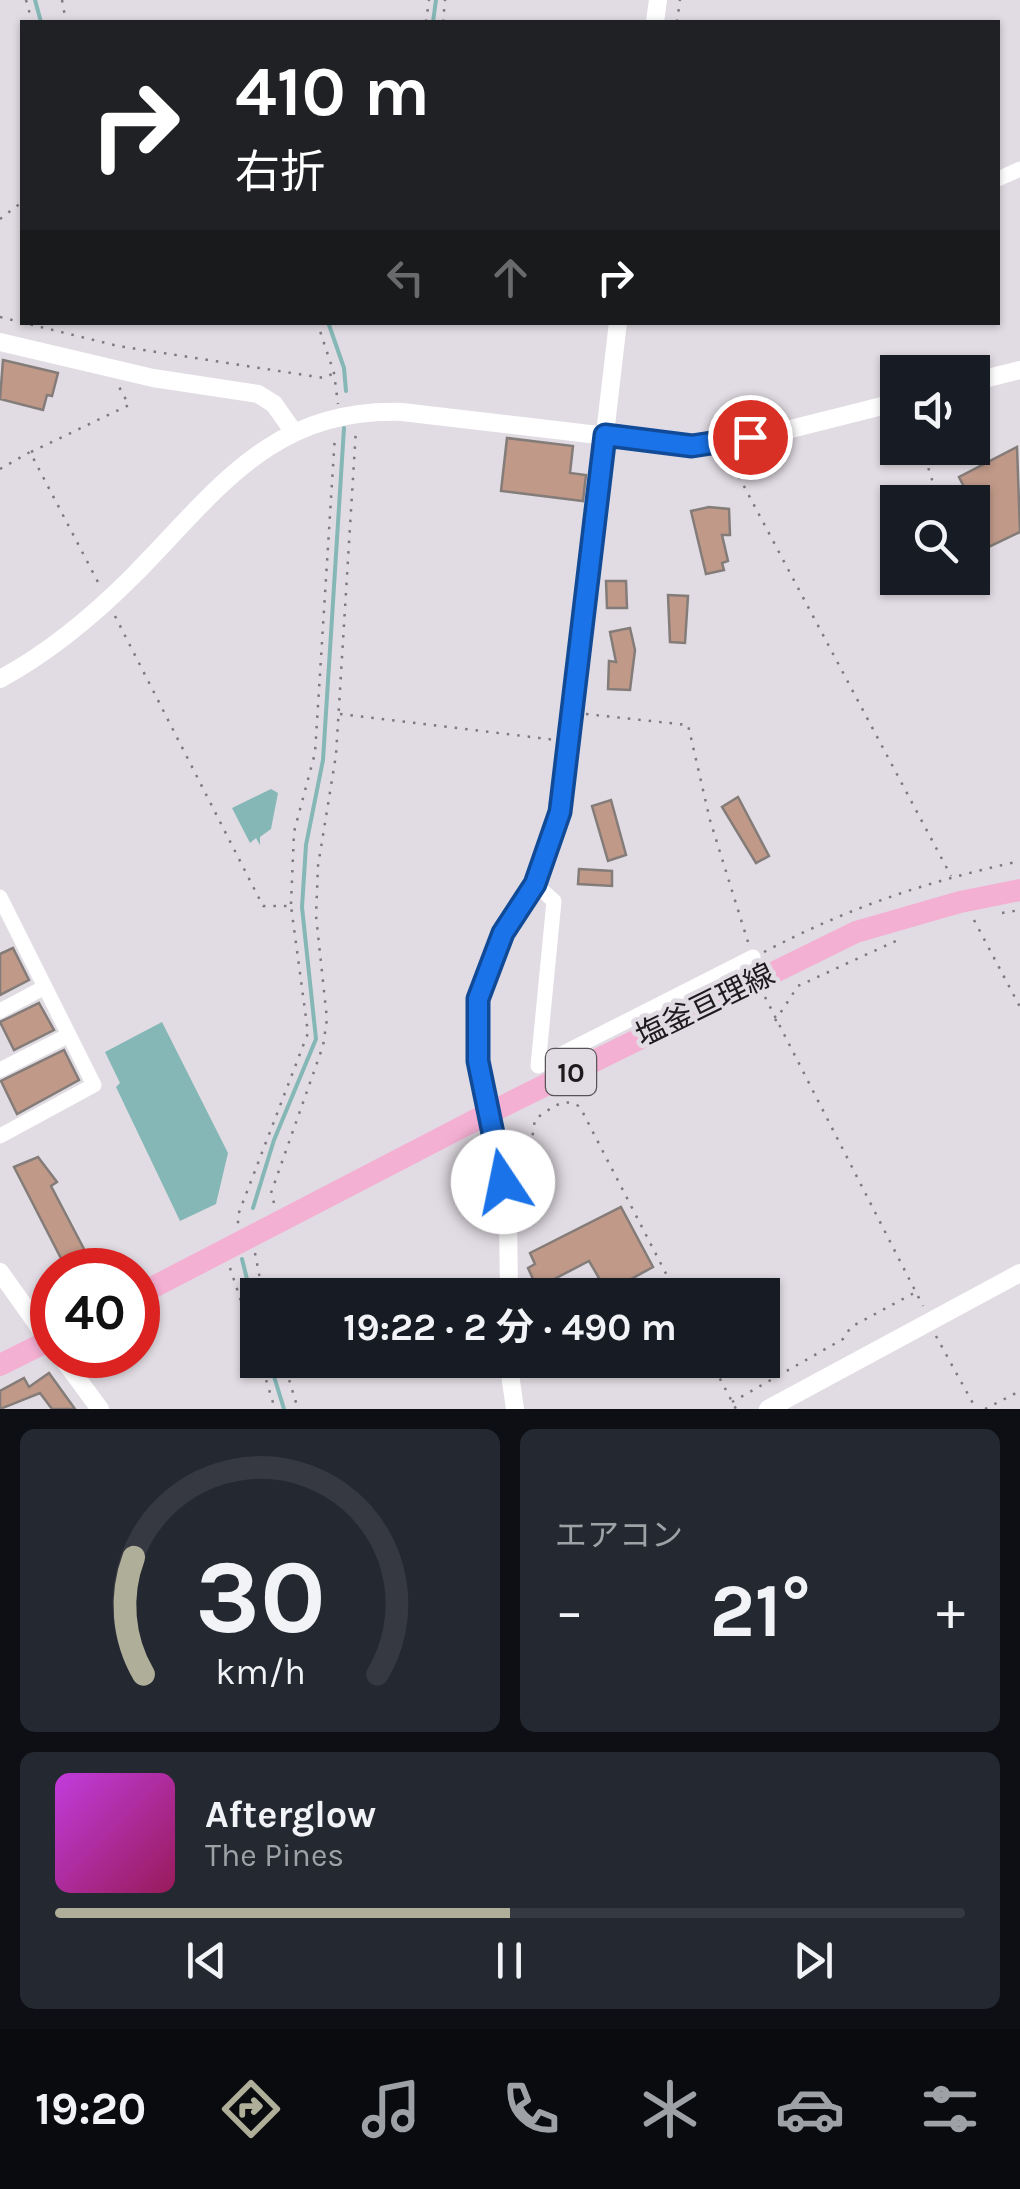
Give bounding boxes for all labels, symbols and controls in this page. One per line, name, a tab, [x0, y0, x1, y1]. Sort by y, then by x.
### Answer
text: 410 m	[235, 51, 430, 133]
icon: right	[70, 60, 200, 190]
text: 右折	[235, 146, 325, 198]
icon: left	[378, 250, 433, 305]
icon: ahead	[483, 250, 538, 305]
icon: right	[588, 250, 643, 305]
map controls	[880, 355, 990, 595]
button: sound	[880, 355, 990, 465]
pin	[708, 395, 793, 480]
icon: arrive	[723, 410, 778, 465]
button: search	[880, 485, 990, 595]
street label: 塩釜亘理線	[630, 956, 780, 1054]
road number: 10	[546, 1049, 596, 1095]
position arrow	[451, 1130, 555, 1234]
speed limit sign: 40	[30, 1248, 160, 1378]
text: 19:22 · 2 分 · 490 m	[343, 1305, 677, 1350]
text: エアコン	[555, 1517, 683, 1554]
text: 30	[195, 1537, 325, 1658]
text: 21°	[709, 1567, 811, 1655]
text: −	[555, 1579, 584, 1643]
text: +	[936, 1579, 965, 1643]
text: km/h	[215, 1651, 305, 1693]
text: Afterglow	[205, 1792, 376, 1837]
text: The Pines	[205, 1837, 344, 1874]
icon: previous	[179, 1933, 234, 1988]
icon: pause	[482, 1933, 537, 1988]
icon: next	[786, 1933, 841, 1988]
icon: directions	[216, 2074, 286, 2144]
icon: music	[356, 2074, 426, 2144]
icon: phone	[496, 2074, 566, 2144]
icon: climate	[635, 2074, 705, 2144]
icon: car	[775, 2074, 845, 2144]
icon: filters	[915, 2074, 985, 2144]
text: 19:20	[35, 2083, 146, 2135]

